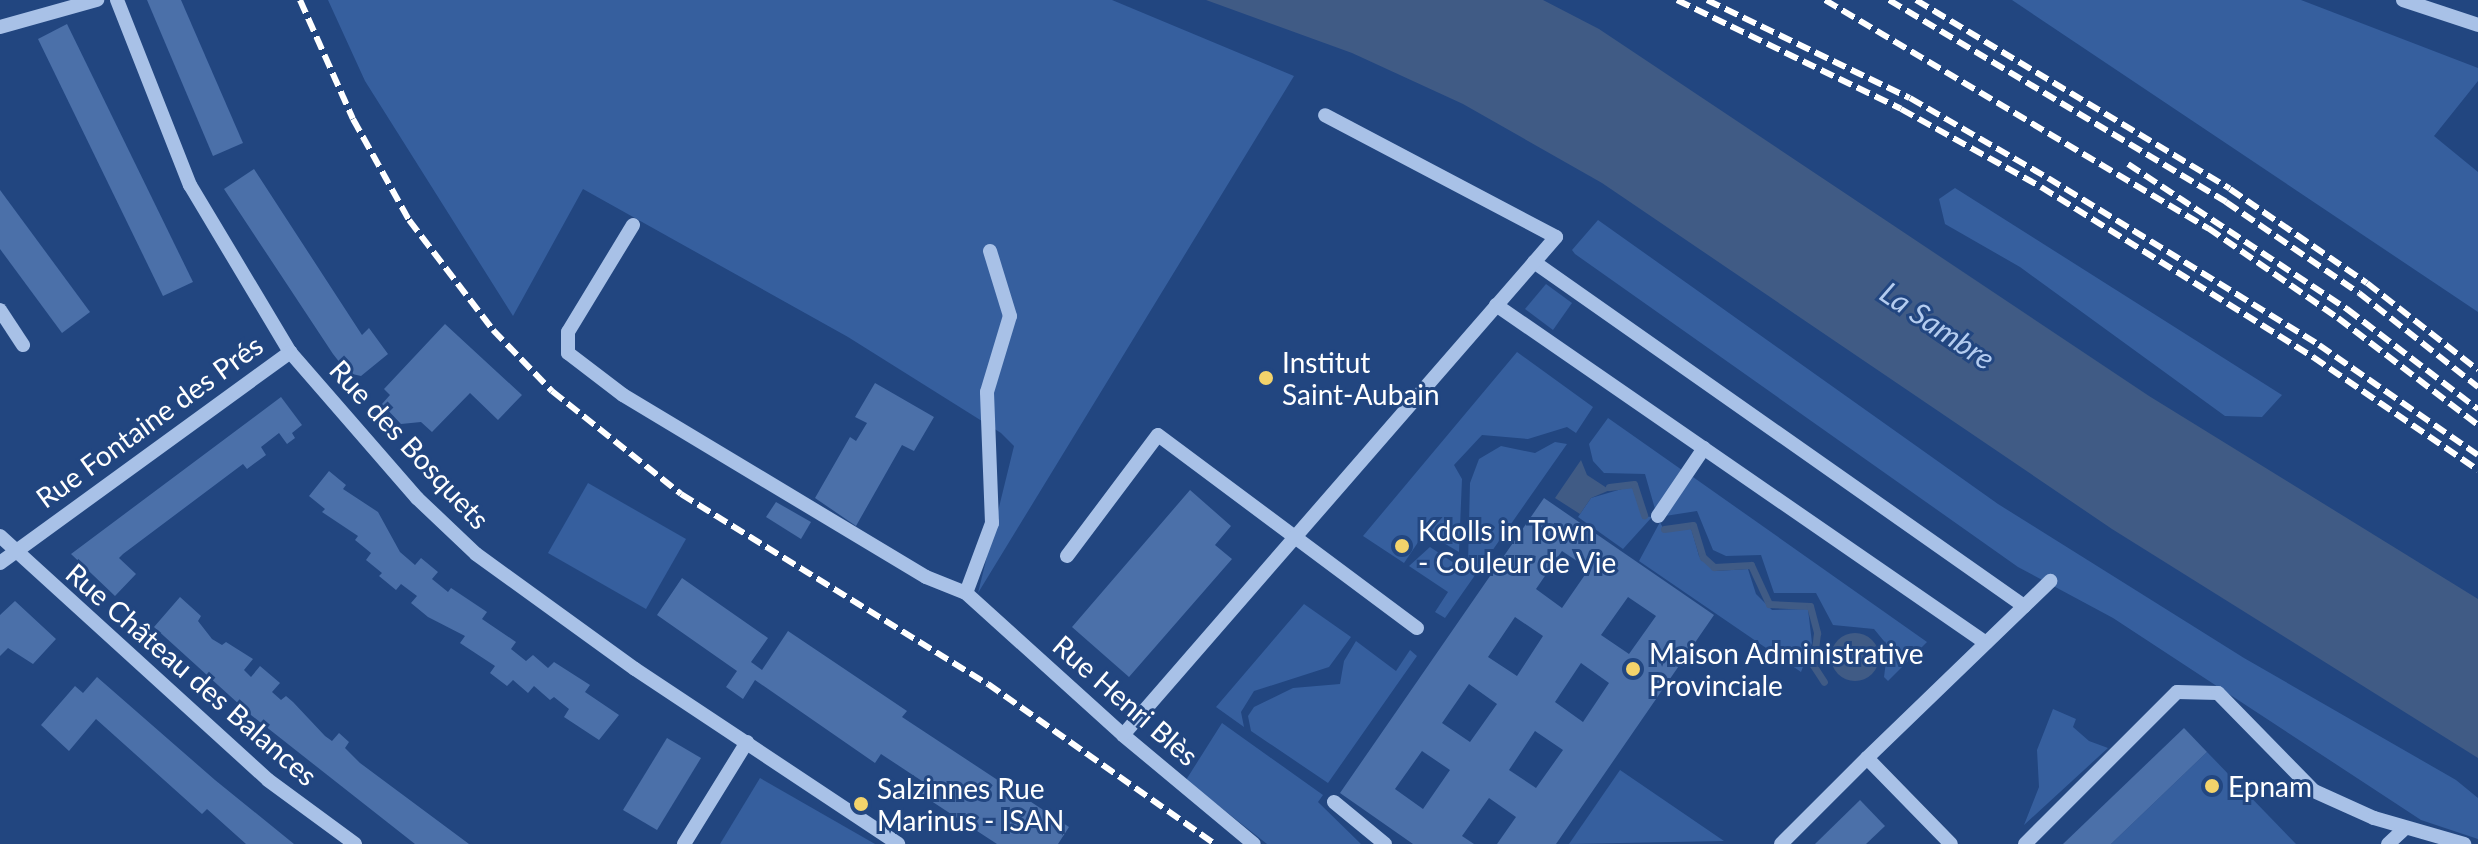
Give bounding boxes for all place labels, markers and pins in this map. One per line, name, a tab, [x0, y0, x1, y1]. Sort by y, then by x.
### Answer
place label: Institut Saint-Aubain	[1282, 345, 1440, 411]
marker: Institut Saint-Aubain	[1257, 369, 1275, 387]
place label: Kdolls in Town - Couleur de Vie	[1418, 513, 1618, 579]
marker: Kdolls in Town - Couleur de Vie	[1393, 537, 1411, 555]
place label: Maison Administrative Provinciale	[1649, 636, 1924, 702]
marker: Maison Administrative Provinciale	[1624, 660, 1642, 678]
place label: Epnam	[2228, 769, 2312, 803]
place label: Salzinnes Rue Marinus - ISAN	[877, 771, 1065, 837]
marker: Epnam	[2203, 777, 2221, 795]
marker: Salzinnes Rue Marinus - ISAN	[852, 795, 870, 813]

